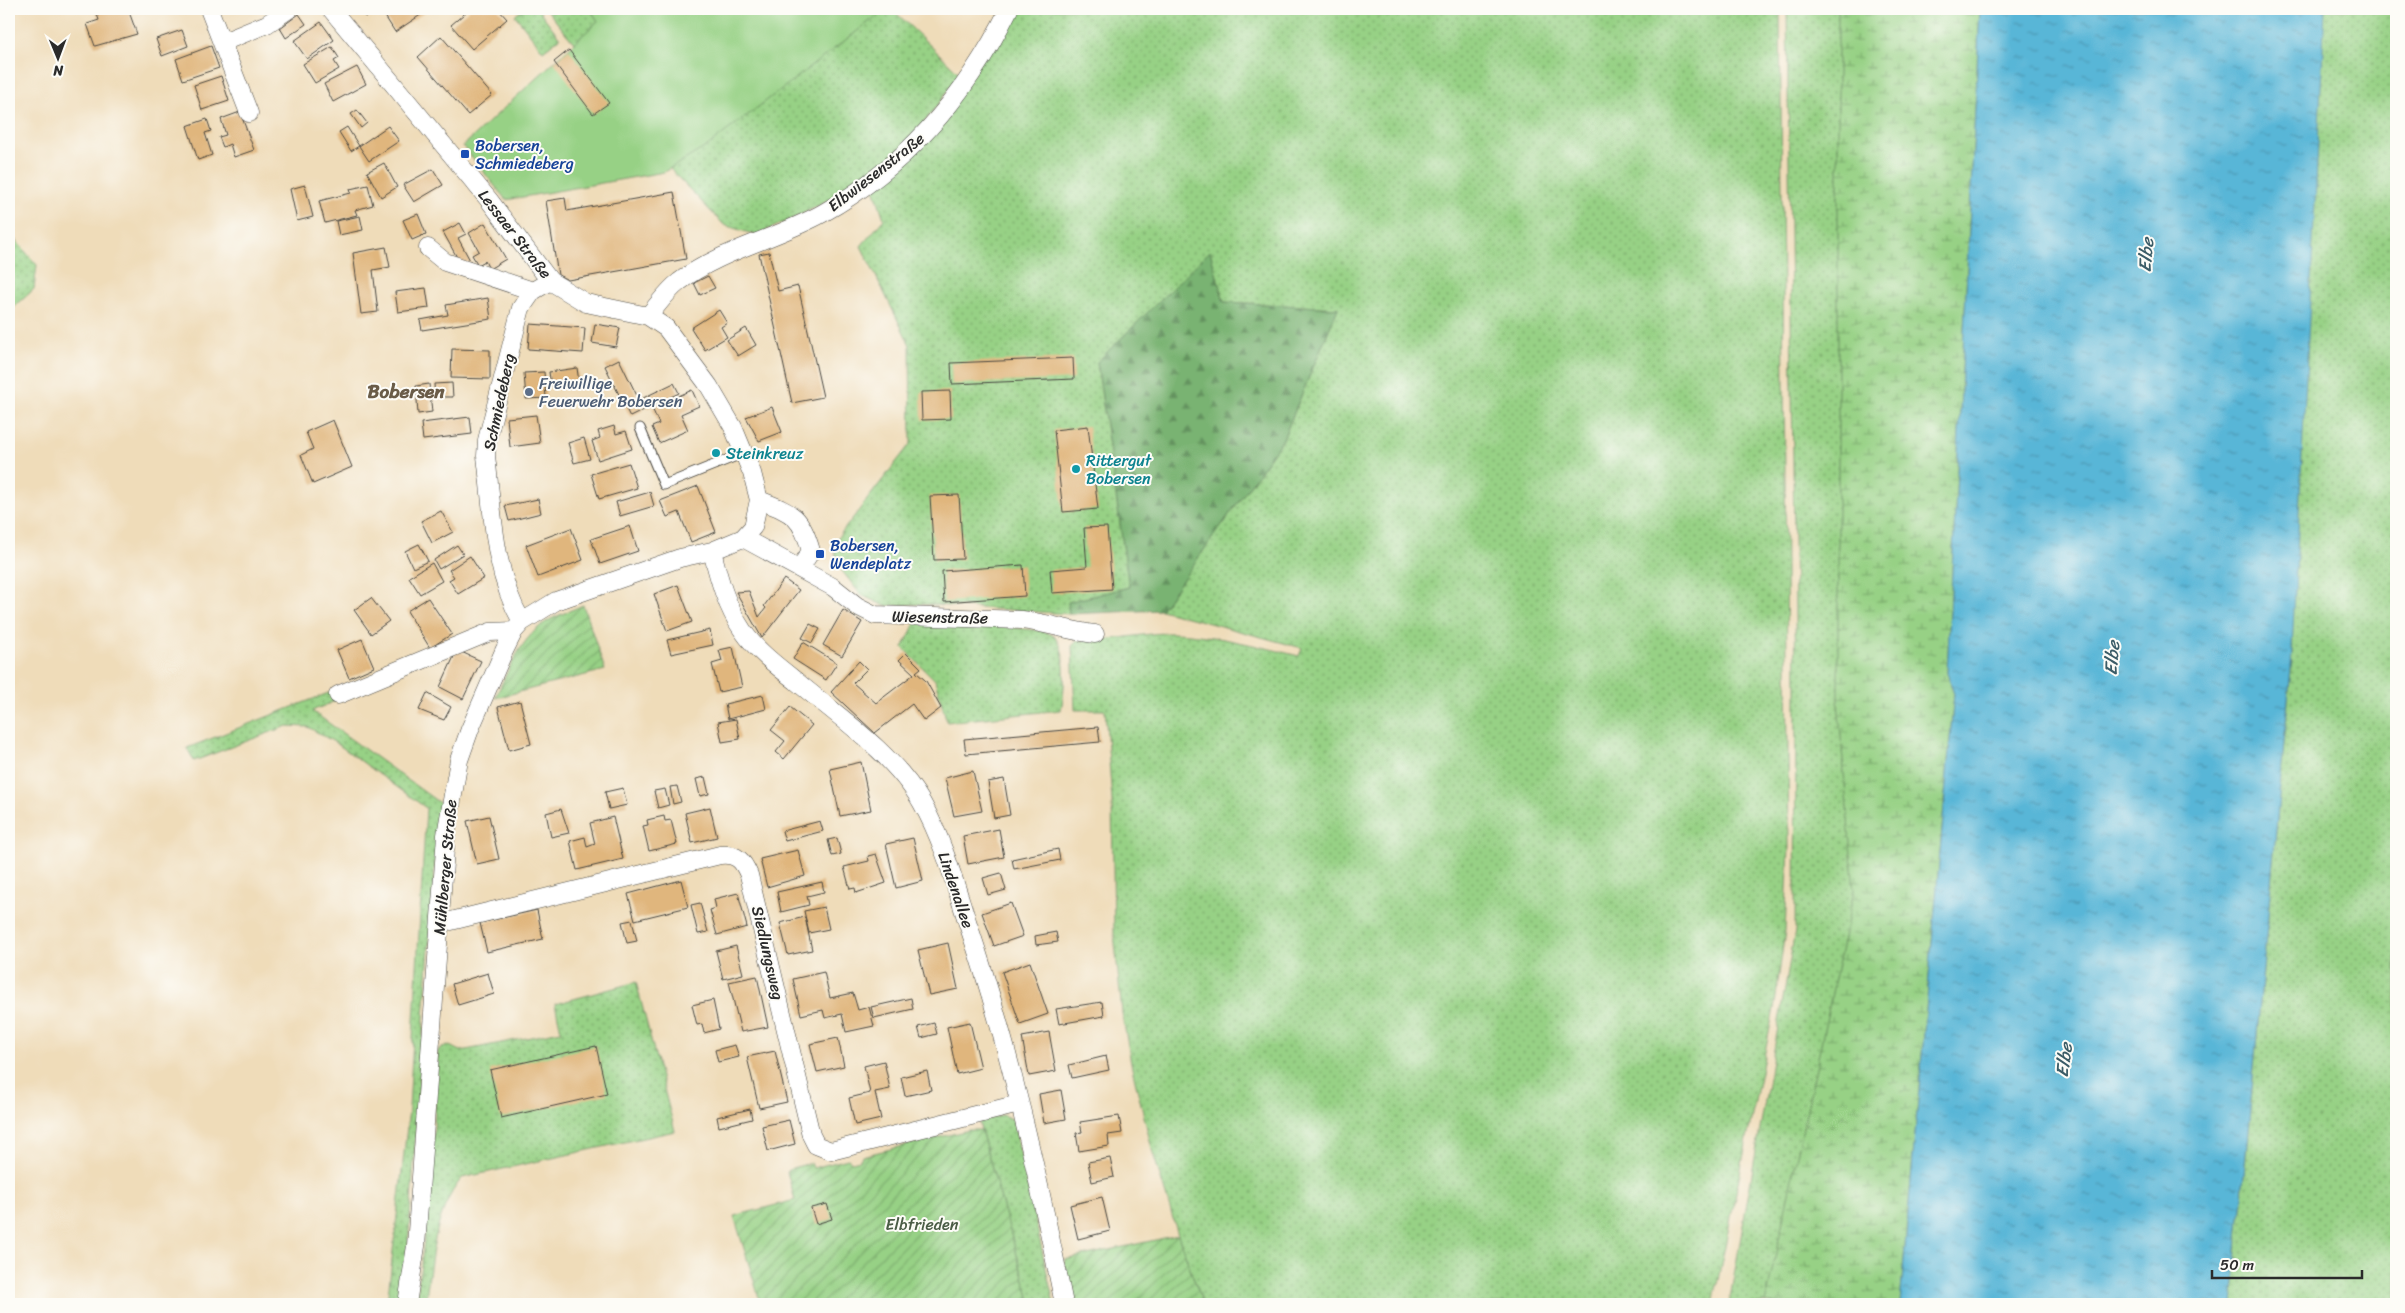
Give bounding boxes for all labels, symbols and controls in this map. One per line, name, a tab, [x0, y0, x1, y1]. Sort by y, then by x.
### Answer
north arrow	[32, 32, 82, 82]
text: N	[53, 58, 64, 83]
street label: Elbwiesenstraße	[821, 125, 931, 219]
place label: Bobersen, Schmiedeberg	[475, 131, 574, 178]
marker: Bobersen, Schmiedeberg	[459, 148, 471, 160]
street label: Lessaer Straße	[470, 183, 560, 285]
water label: Elbe	[2129, 235, 2164, 273]
street label: Schmiedeberg	[475, 351, 523, 453]
place label: Freiwillige Feuerwehr Bobersen	[539, 369, 683, 416]
district label: Bobersen	[368, 375, 445, 408]
marker: Freiwillige Feuerwehr Bobersen	[523, 386, 535, 398]
place label: Steinkreuz	[726, 439, 804, 468]
place label: Rittergut Bobersen	[1086, 446, 1152, 493]
marker: Steinkreuz	[710, 447, 722, 459]
marker: Rittergut Bobersen	[1070, 463, 1082, 475]
place label: Bobersen, Wendeplatz	[830, 531, 912, 578]
marker: Bobersen, Wendeplatz	[814, 548, 826, 560]
street label: Wiesenstraße	[892, 602, 988, 632]
water label: Elbe	[2095, 638, 2130, 676]
street label: Mühlberger Straße	[425, 798, 465, 936]
street label: Lindenallee	[929, 848, 983, 932]
street label: Siedlungsweg	[743, 903, 793, 1003]
water label: Elbe	[2046, 1039, 2082, 1079]
park label: Elbfrieden	[886, 1210, 959, 1239]
scale bar	[2212, 1248, 2362, 1280]
text: 50 m	[2220, 1252, 2255, 1278]

